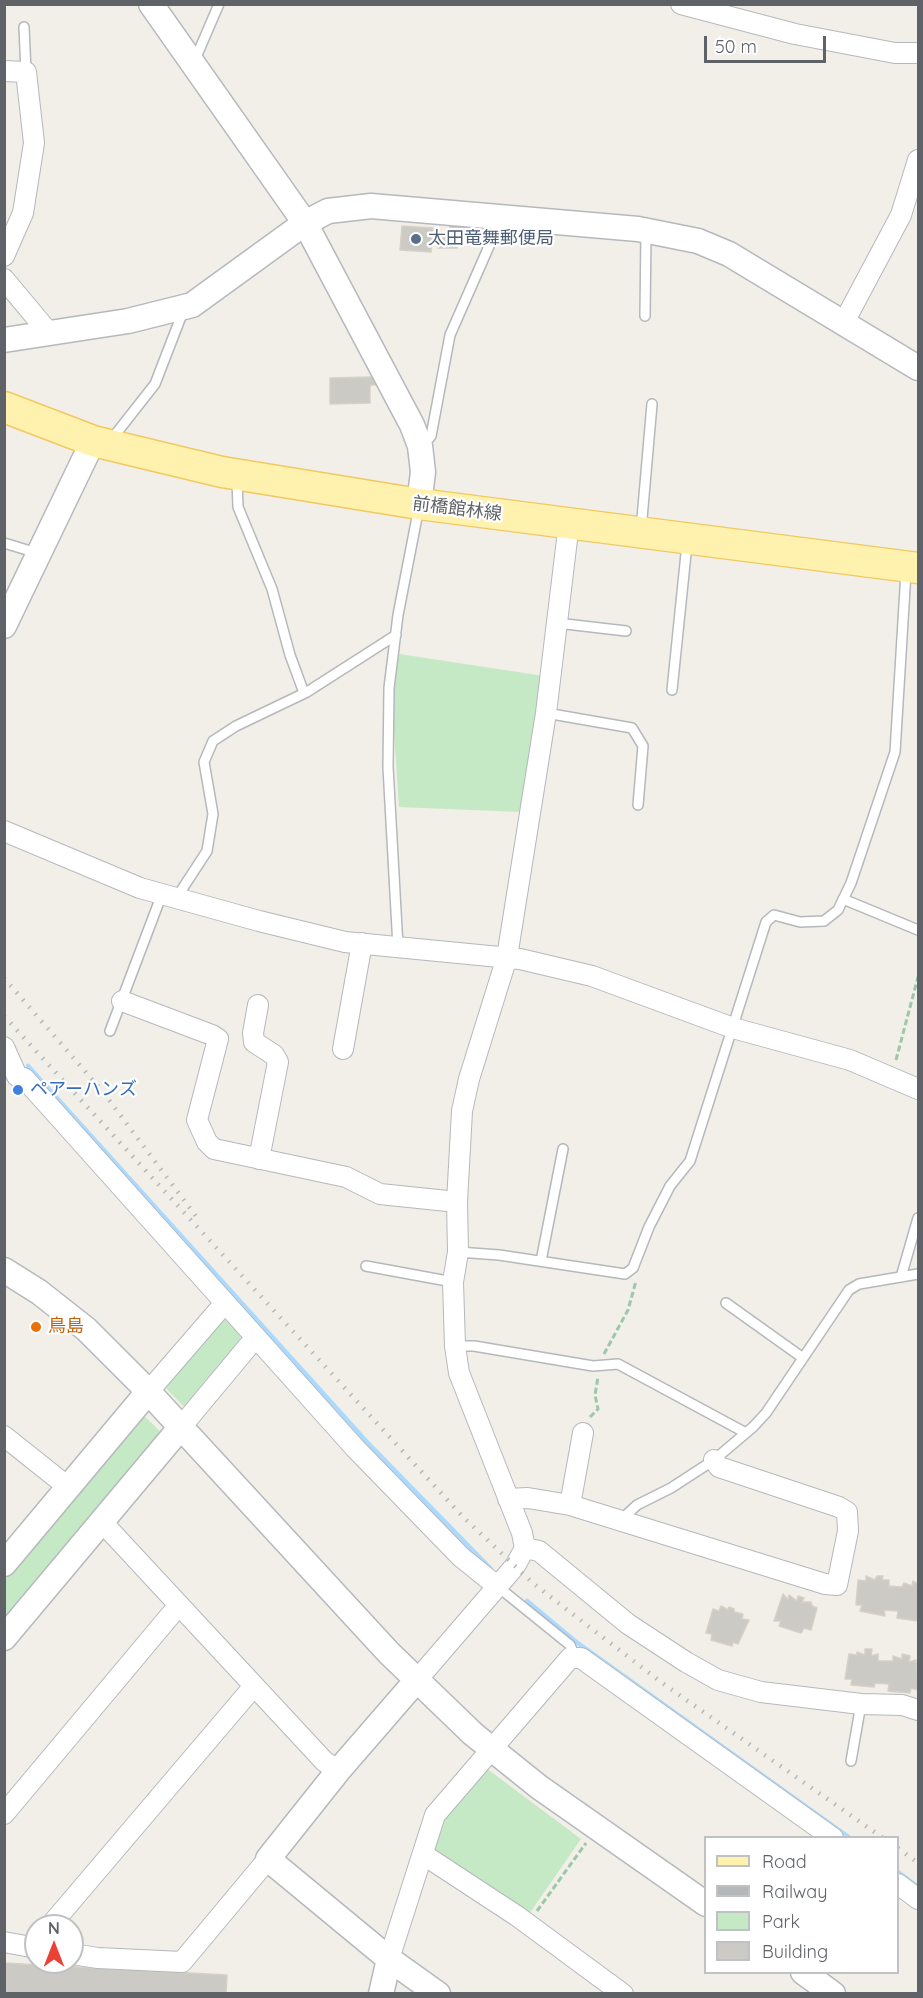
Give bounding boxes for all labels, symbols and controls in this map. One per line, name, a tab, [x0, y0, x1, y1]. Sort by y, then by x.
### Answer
scale bar	[707, 24, 828, 62]
text: 50 m	[715, 35, 757, 58]
place label: 太田竜舞郵便局	[428, 228, 554, 250]
marker: 太田竜舞郵便局	[409, 232, 423, 246]
street label: 前橋館林線	[411, 493, 503, 525]
place label: ペアーハンズ	[30, 1079, 137, 1101]
marker: ペアーハンズ	[11, 1083, 25, 1097]
place label: 鳥島	[48, 1316, 84, 1338]
marker: 鳥島	[29, 1320, 43, 1334]
legend	[704, 1836, 899, 1974]
text: Road	[762, 1850, 807, 1873]
text: Railway	[762, 1880, 828, 1903]
text: Park	[762, 1910, 800, 1933]
north arrow	[24, 1914, 84, 1974]
text: N	[48, 1918, 60, 1938]
text: Building	[762, 1940, 828, 1963]

